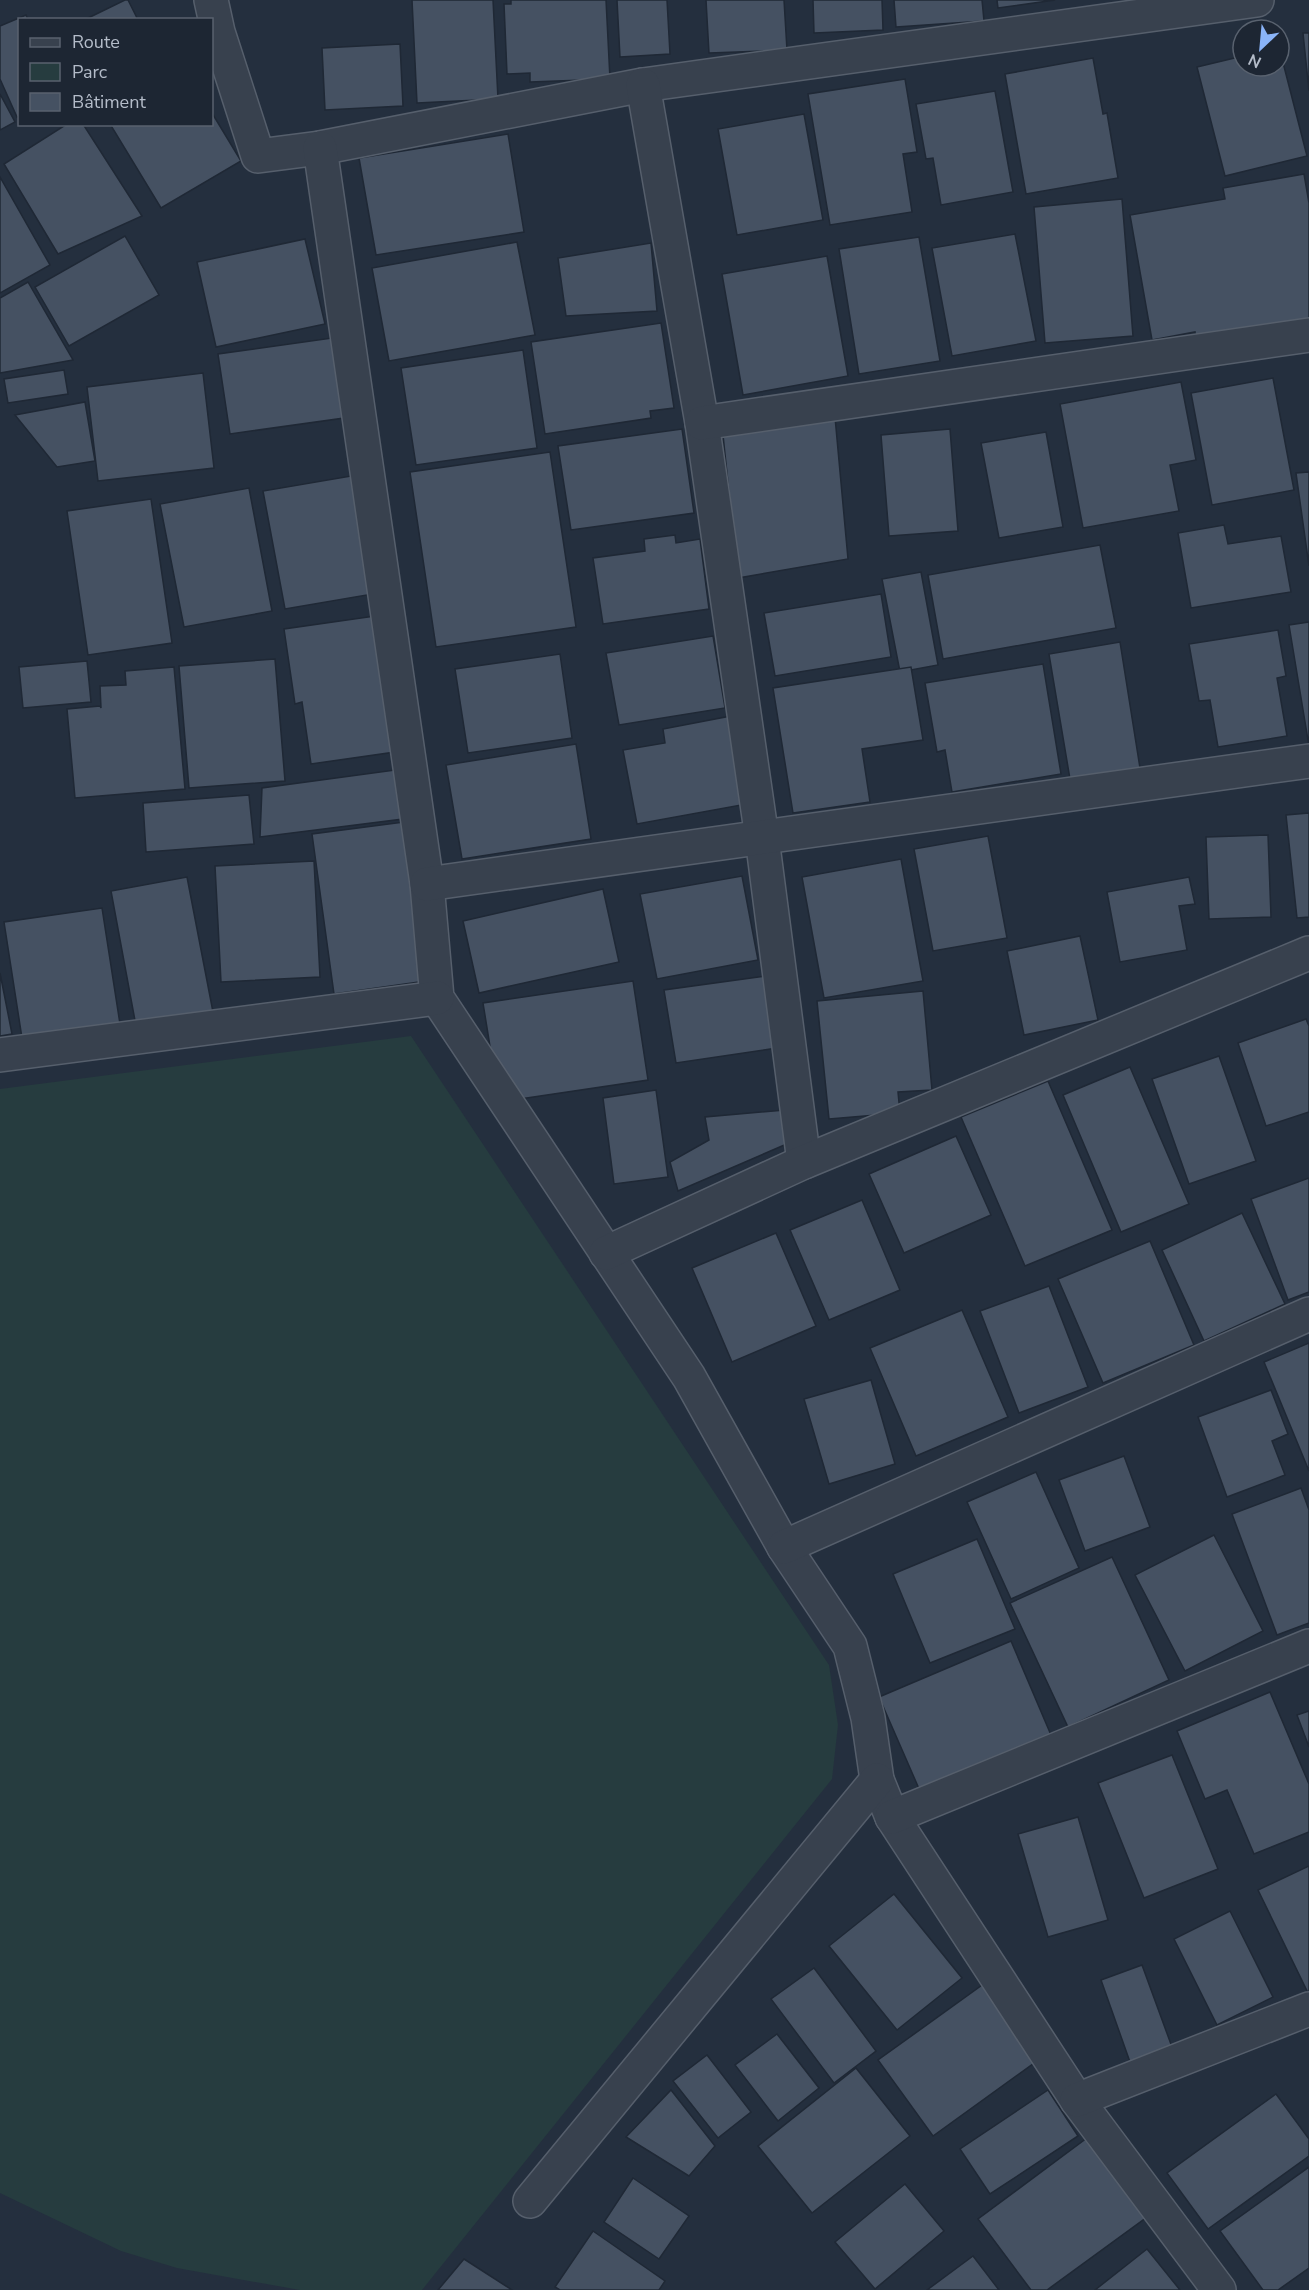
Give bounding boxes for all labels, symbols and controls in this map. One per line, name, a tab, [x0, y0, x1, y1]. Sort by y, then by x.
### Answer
legend	[18, 18, 213, 126]
north arrow	[1231, 18, 1291, 78]
text: Route	[72, 30, 120, 54]
text: N	[1245, 48, 1265, 73]
text: Parc	[72, 60, 107, 84]
text: Bâtiment	[72, 90, 146, 114]

